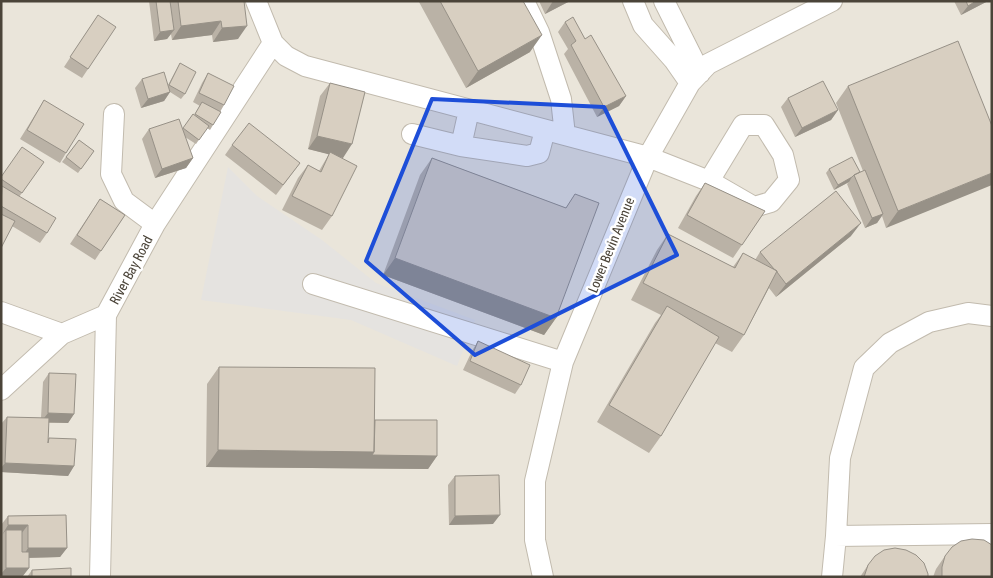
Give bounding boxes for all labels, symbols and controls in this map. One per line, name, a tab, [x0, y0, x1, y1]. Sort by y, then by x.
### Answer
street label: Lower Bevin Avenue	[585, 195, 637, 295]
street label: River Bay Road	[106, 233, 156, 307]

